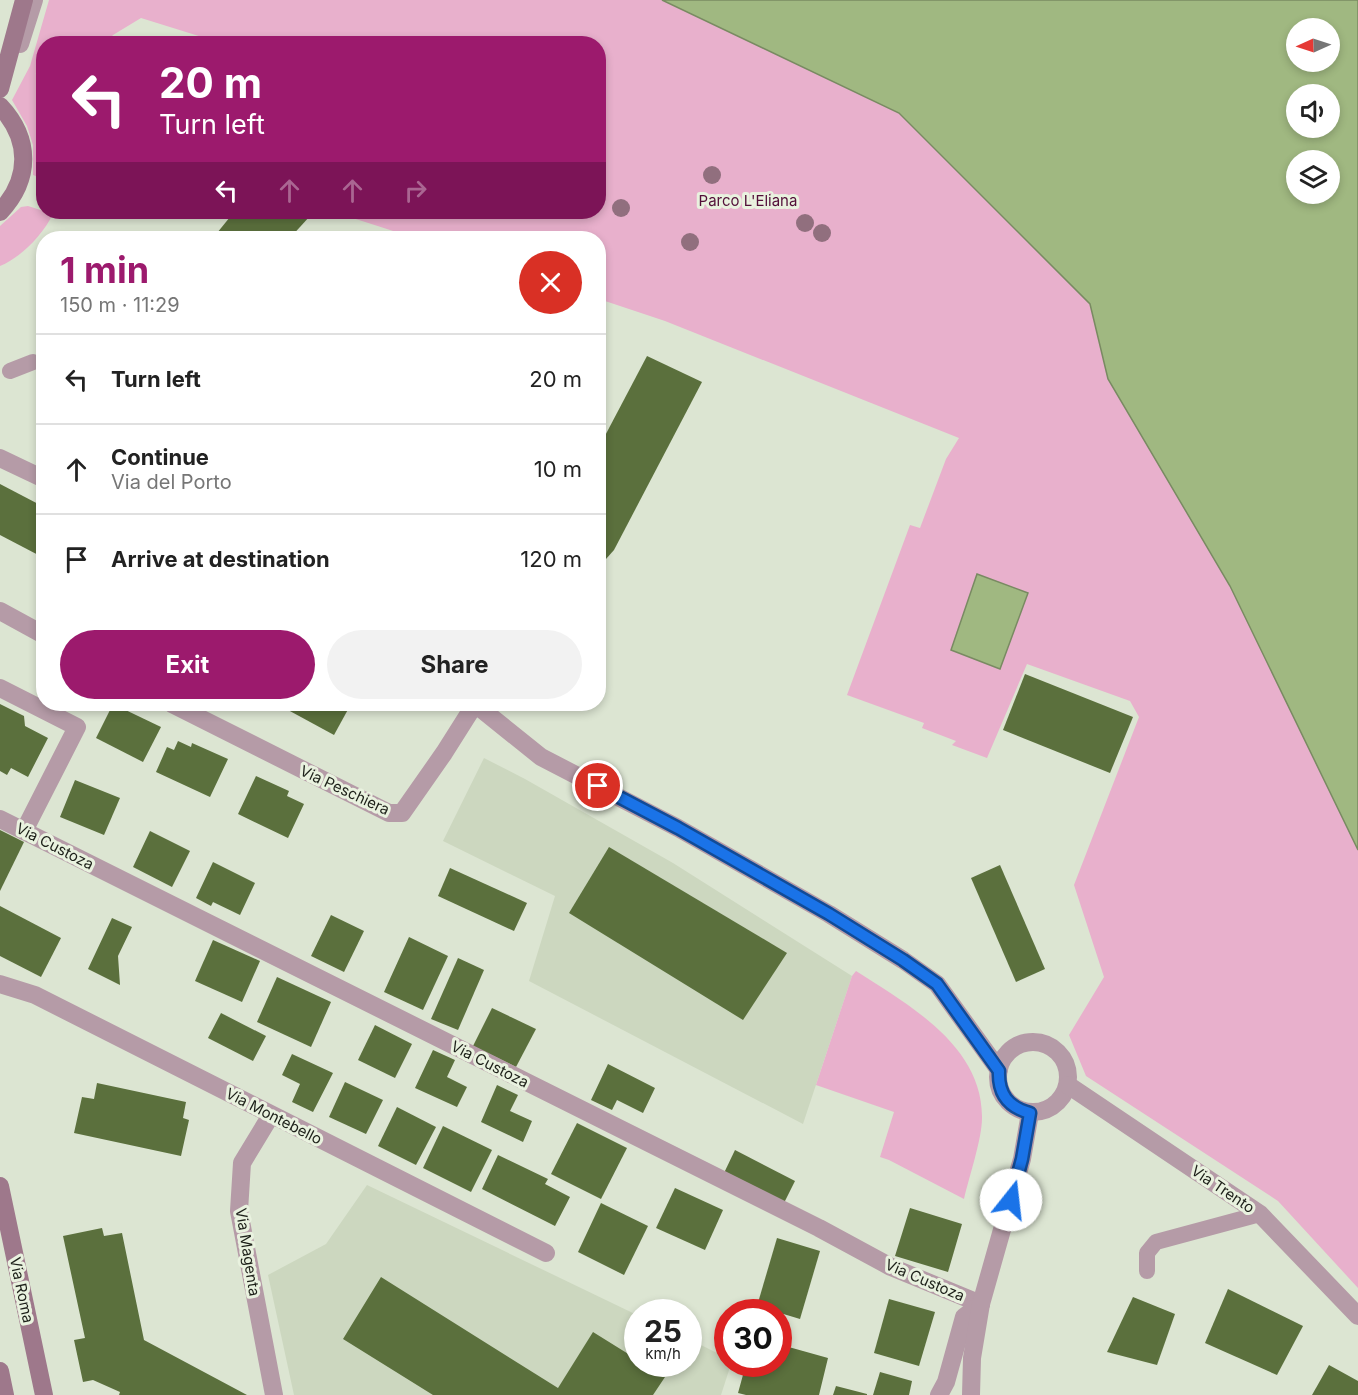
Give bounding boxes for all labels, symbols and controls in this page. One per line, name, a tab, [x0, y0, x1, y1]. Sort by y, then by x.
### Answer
north arrow	[1286, 18, 1340, 72]
map controls	[1286, 18, 1340, 204]
text: 20 m	[159, 57, 262, 108]
icon: left	[60, 60, 138, 138]
button: sound	[1286, 84, 1340, 138]
text: Turn left	[159, 108, 265, 141]
button: layers	[1286, 150, 1340, 204]
icon: left	[210, 174, 243, 207]
icon: ahead	[273, 174, 306, 207]
icon: ahead	[336, 174, 369, 207]
icon: right	[399, 174, 432, 207]
park label: Parco L'Eliana	[699, 191, 797, 210]
text: 1 min	[60, 248, 149, 292]
button: close	[519, 251, 582, 314]
text: 150 m · 11:29	[60, 293, 180, 317]
icon: left	[60, 363, 93, 396]
text: Turn left	[111, 366, 201, 392]
text: 20 m	[529, 366, 582, 392]
text: Continue	[111, 444, 209, 470]
icon: ahead	[60, 453, 93, 486]
text: 10 m	[534, 456, 582, 482]
text: Via del Porto	[111, 470, 232, 494]
icon: arrive	[60, 543, 93, 576]
text: Arrive at destination	[111, 546, 330, 572]
text: 120 m	[520, 546, 582, 572]
button: Exit	[60, 630, 315, 699]
button: Share	[327, 630, 582, 699]
pin	[572, 760, 623, 811]
street label: Via Peschiera	[297, 761, 393, 819]
icon: arrive	[581, 769, 614, 802]
street label: Via Custoza	[13, 818, 97, 874]
street label: Via Custoza	[448, 1036, 532, 1092]
street label: Via Montebello	[223, 1084, 325, 1148]
street label: Via Trento	[1188, 1161, 1258, 1217]
position arrow	[979, 1168, 1043, 1232]
street label: Via Magenta	[232, 1207, 264, 1297]
street label: Via Roma	[6, 1255, 38, 1325]
street label: Via Custoza	[882, 1255, 968, 1305]
speed limit sign: 30	[714, 1299, 792, 1377]
text: 25	[644, 1313, 682, 1349]
text: km/h	[645, 1344, 681, 1363]

